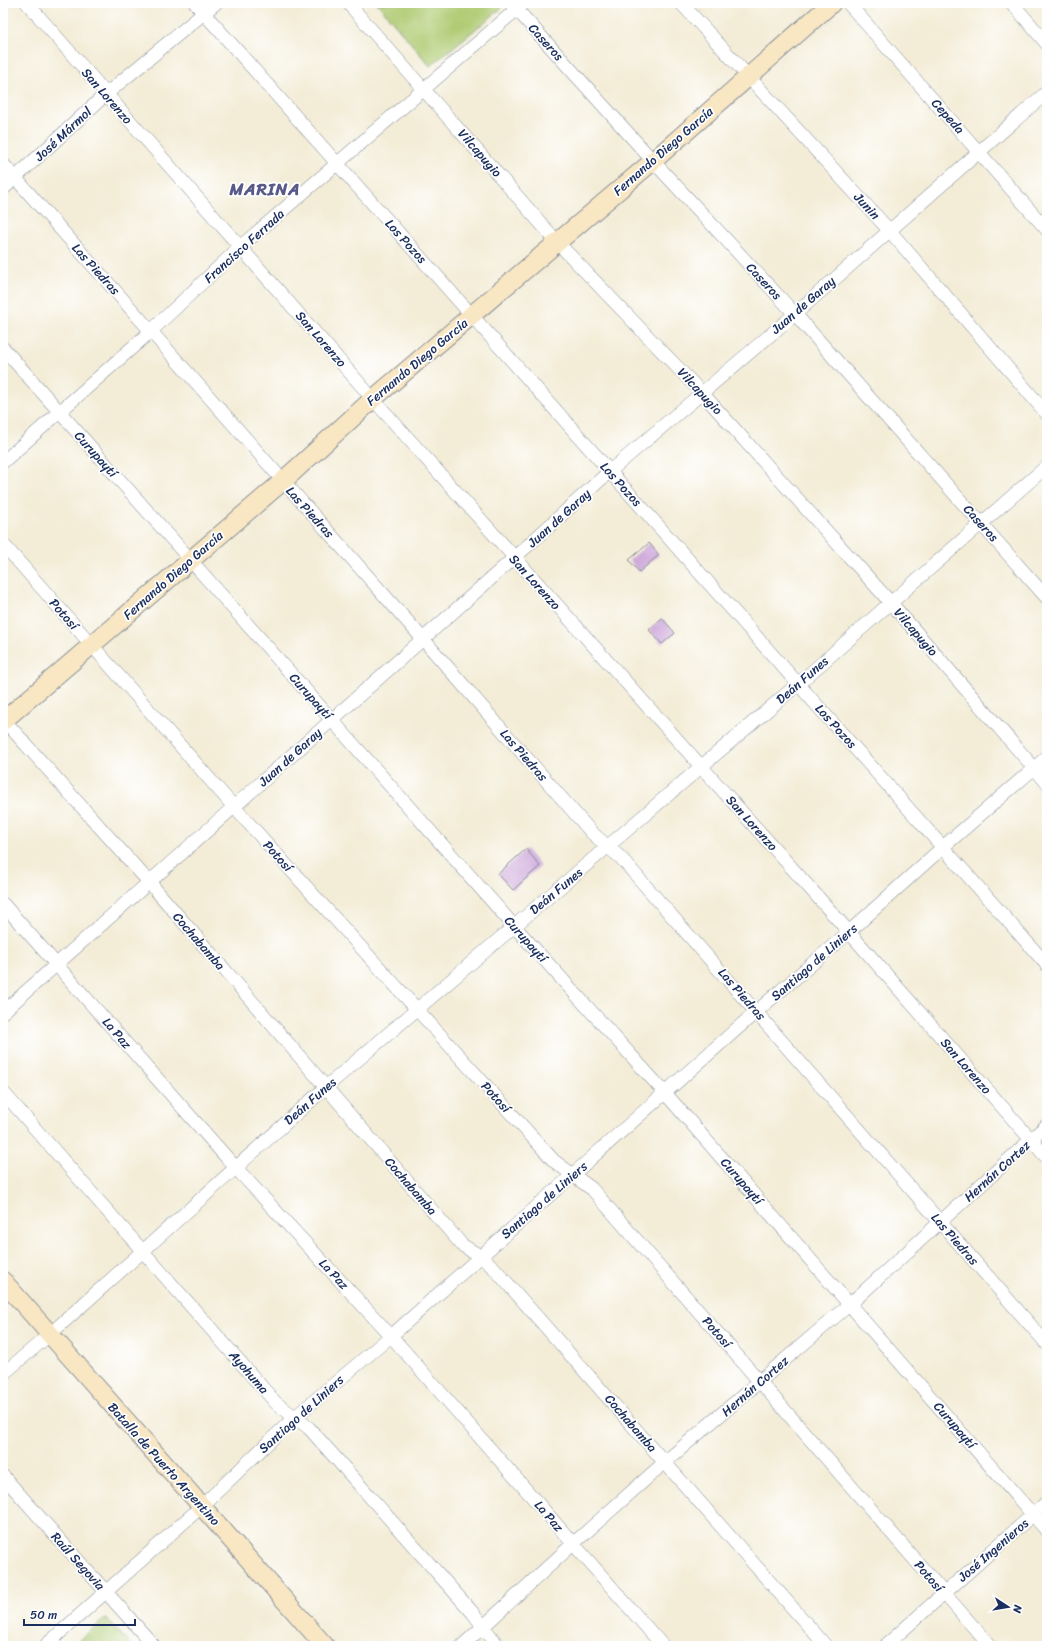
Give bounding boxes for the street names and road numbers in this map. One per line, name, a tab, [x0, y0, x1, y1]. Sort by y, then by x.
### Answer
street label: Caseros	[523, 18, 570, 67]
street label: San Lorenzo	[76, 62, 139, 130]
street label: Cepeda	[925, 93, 971, 140]
street label: Fernando Diego García	[607, 100, 719, 201]
street label: José Mármol	[28, 101, 97, 168]
street label: Vilcapugio	[452, 123, 508, 183]
street label: Junin	[847, 186, 886, 225]
street label: Francisco Ferrada	[198, 203, 290, 289]
street label: Los Pozos	[379, 213, 433, 269]
street label: Las Piedras	[66, 237, 127, 301]
street label: Caseros	[740, 257, 788, 306]
street label: Juan de Garay	[765, 270, 841, 340]
street label: San Lorenzo	[290, 305, 353, 373]
street label: Fernando Diego García	[361, 312, 474, 412]
street label: Vilcapugio	[672, 362, 729, 421]
street label: Curupaytí	[68, 425, 124, 484]
street label: Los Pozos	[594, 456, 648, 512]
street label: Las Piedras	[280, 480, 341, 544]
street label: Juan de Garay	[521, 483, 596, 554]
street label: Caseros	[958, 499, 1005, 548]
street label: Fernando Diego García	[117, 524, 229, 625]
street label: San Lorenzo	[503, 549, 567, 616]
street label: Potosí	[43, 593, 86, 636]
street label: Vilcapugio	[888, 602, 944, 662]
street label: Deán Funes	[770, 650, 834, 710]
street label: Curupaytí	[283, 667, 339, 726]
street label: Los Pozos	[809, 698, 863, 754]
street label: Juan de Garay	[252, 722, 327, 793]
street label: Las Piedras	[494, 723, 554, 787]
street label: San Lorenzo	[720, 790, 784, 857]
street label: Potosí	[257, 835, 300, 878]
street label: Deán Funes	[524, 861, 588, 920]
street label: Cochabamba	[167, 906, 231, 976]
street label: Curupaytí	[498, 910, 554, 969]
street label: Santiago de Liniers	[765, 917, 863, 1006]
street label: Las Piedras	[712, 962, 772, 1026]
street label: La Paz	[96, 1012, 138, 1055]
street label: San Lorenzo	[935, 1032, 998, 1100]
street label: Deán Funes	[278, 1071, 342, 1131]
street label: Potosí	[475, 1076, 518, 1119]
street label: Hernán Cortez	[958, 1134, 1036, 1208]
street label: Cochabamba	[379, 1151, 443, 1221]
street label: Curupaytí	[715, 1152, 770, 1211]
street label: Santiago de Liniers	[495, 1155, 593, 1244]
street label: Las Piedras	[925, 1207, 985, 1271]
street label: La Paz	[313, 1253, 355, 1296]
street label: Potosí	[696, 1311, 739, 1354]
street label: Ayohuma	[223, 1344, 275, 1400]
street label: Hernán Cortez	[716, 1349, 795, 1422]
street label: Santiago de Liniers	[253, 1368, 350, 1459]
street label: Cochabamba	[599, 1388, 663, 1458]
street label: Curupaytí	[928, 1396, 983, 1455]
street label: Batalla de Puerto Argentino	[102, 1397, 226, 1531]
street label: La Paz	[528, 1495, 570, 1538]
street label: José Ingenieros	[951, 1512, 1034, 1588]
street label: Raúl Segovia	[45, 1526, 111, 1596]
street label: Potosí	[908, 1555, 951, 1598]

